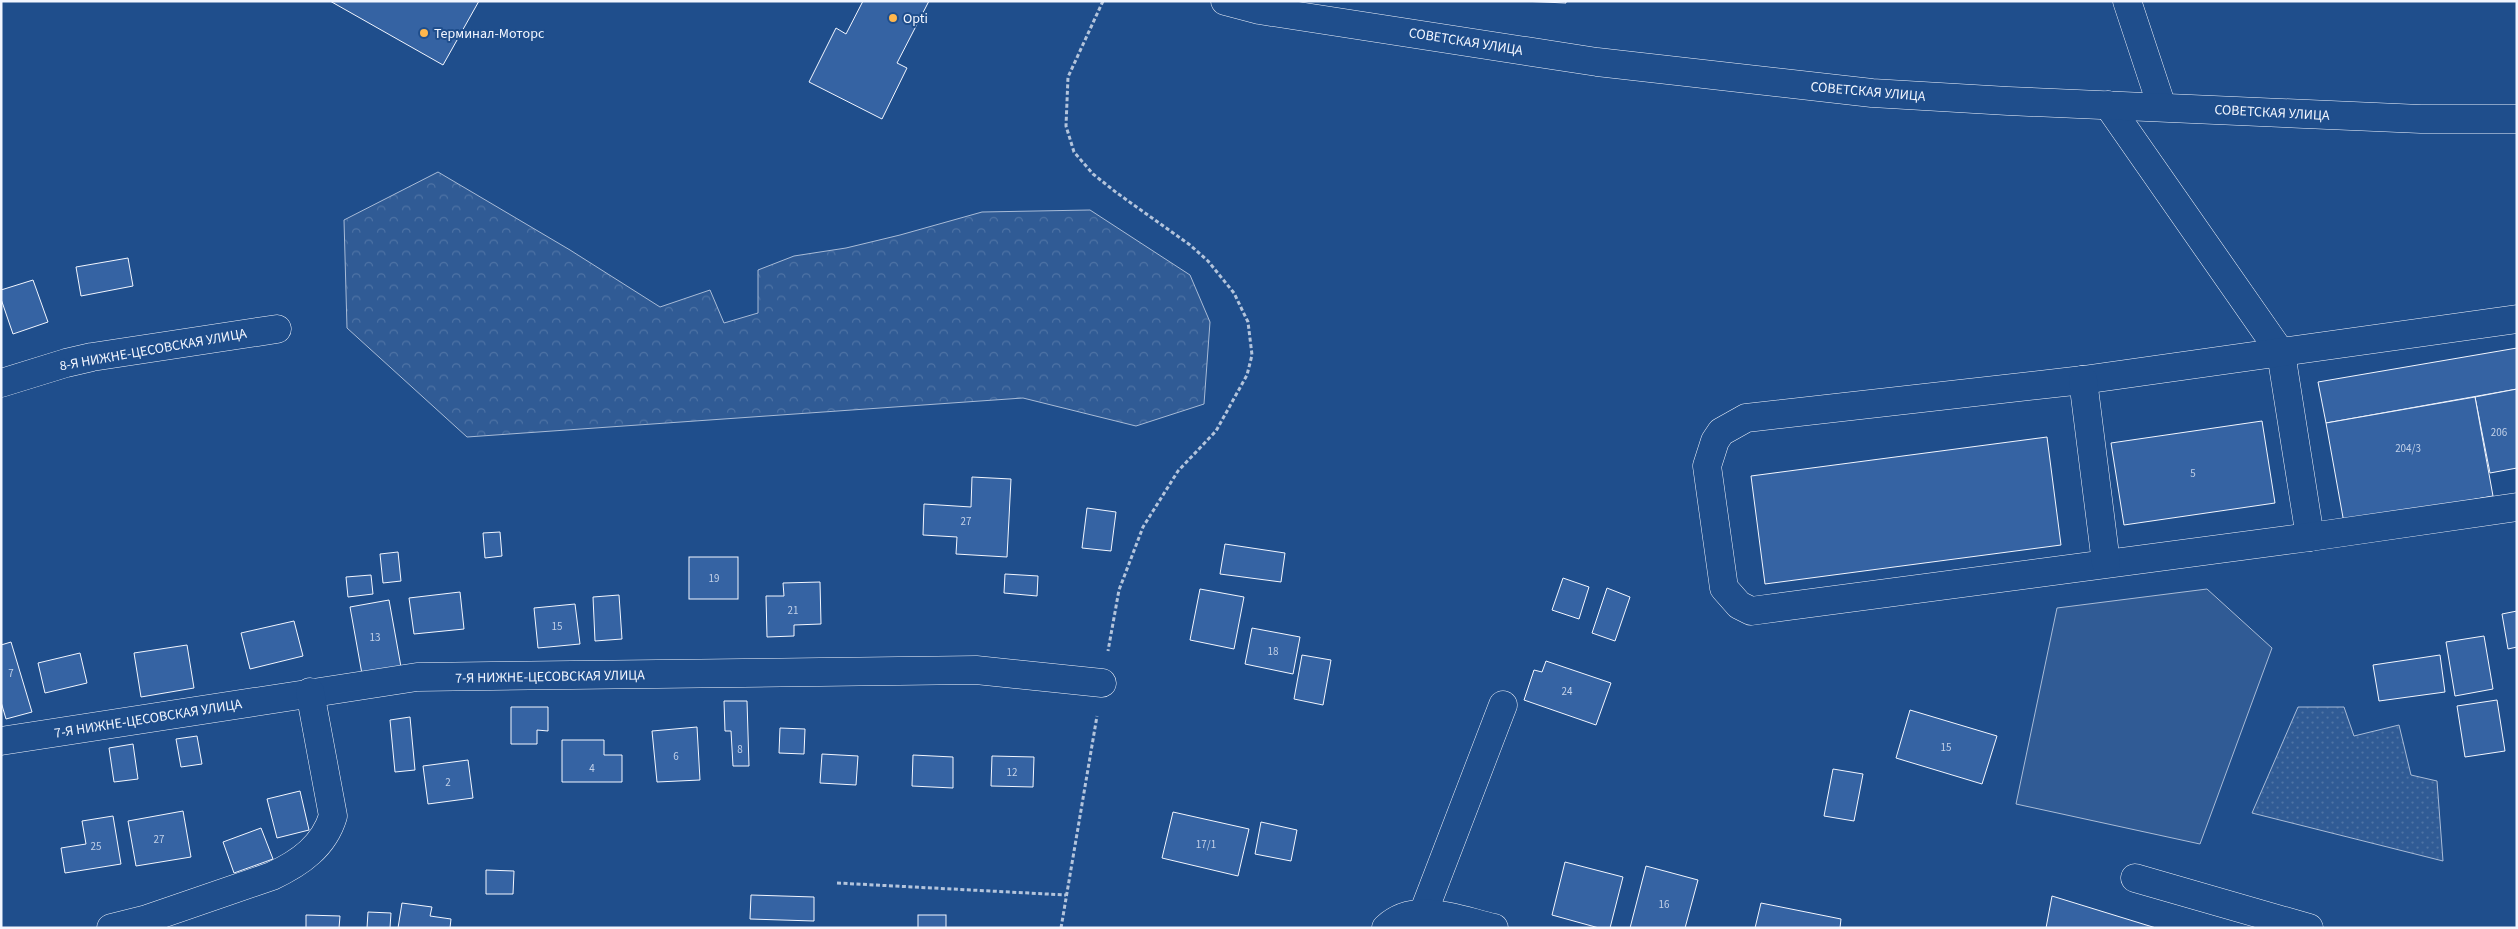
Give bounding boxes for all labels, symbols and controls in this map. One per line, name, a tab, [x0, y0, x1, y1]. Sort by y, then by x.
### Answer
place label: Opti	[903, 9, 928, 29]
marker: Opti	[887, 12, 899, 24]
street label: СОВЕТСКАЯ УЛИЦА	[1407, 23, 1525, 61]
place label: Терминал-Моторс	[434, 24, 545, 44]
marker: Терминал-Моторс	[418, 27, 430, 39]
street label: СОВЕТСКАЯ УЛИЦА	[1810, 77, 1927, 107]
street label: СОВЕТСКАЯ УЛИЦА	[2214, 100, 2330, 126]
street label: 8-Я НИЖНЕ-ЦЕСОВСКАЯ УЛИЦА	[58, 324, 249, 376]
house number: 206	[2491, 425, 2508, 440]
house number: 204/3	[2395, 441, 2421, 456]
house number: 5	[2190, 466, 2196, 481]
house number: 27	[961, 514, 971, 529]
house number: 19	[709, 571, 719, 586]
house number: 21	[788, 603, 798, 618]
house number: 15	[552, 619, 562, 634]
house number: 13	[370, 630, 380, 645]
house number: 18	[1268, 644, 1279, 659]
street label: 7-Я НИЖНЕ-ЦЕСОВСКАЯ УЛИЦА	[455, 665, 645, 689]
house number: 7	[8, 666, 14, 681]
house number: 24	[1562, 684, 1573, 699]
street label: 7-Я НИЖНЕ-ЦЕСОВСКАЯ УЛИЦА	[53, 694, 244, 744]
house number: 15	[1941, 740, 1951, 755]
house number: 8	[737, 742, 743, 757]
house number: 6	[673, 749, 679, 764]
house number: 4	[589, 761, 595, 776]
house number: 12	[1007, 765, 1017, 780]
house number: 2	[445, 775, 451, 790]
house number: 27	[154, 832, 164, 847]
house number: 17/1	[1196, 837, 1216, 852]
house number: 25	[91, 839, 101, 854]
house number: 16	[1659, 897, 1670, 912]

